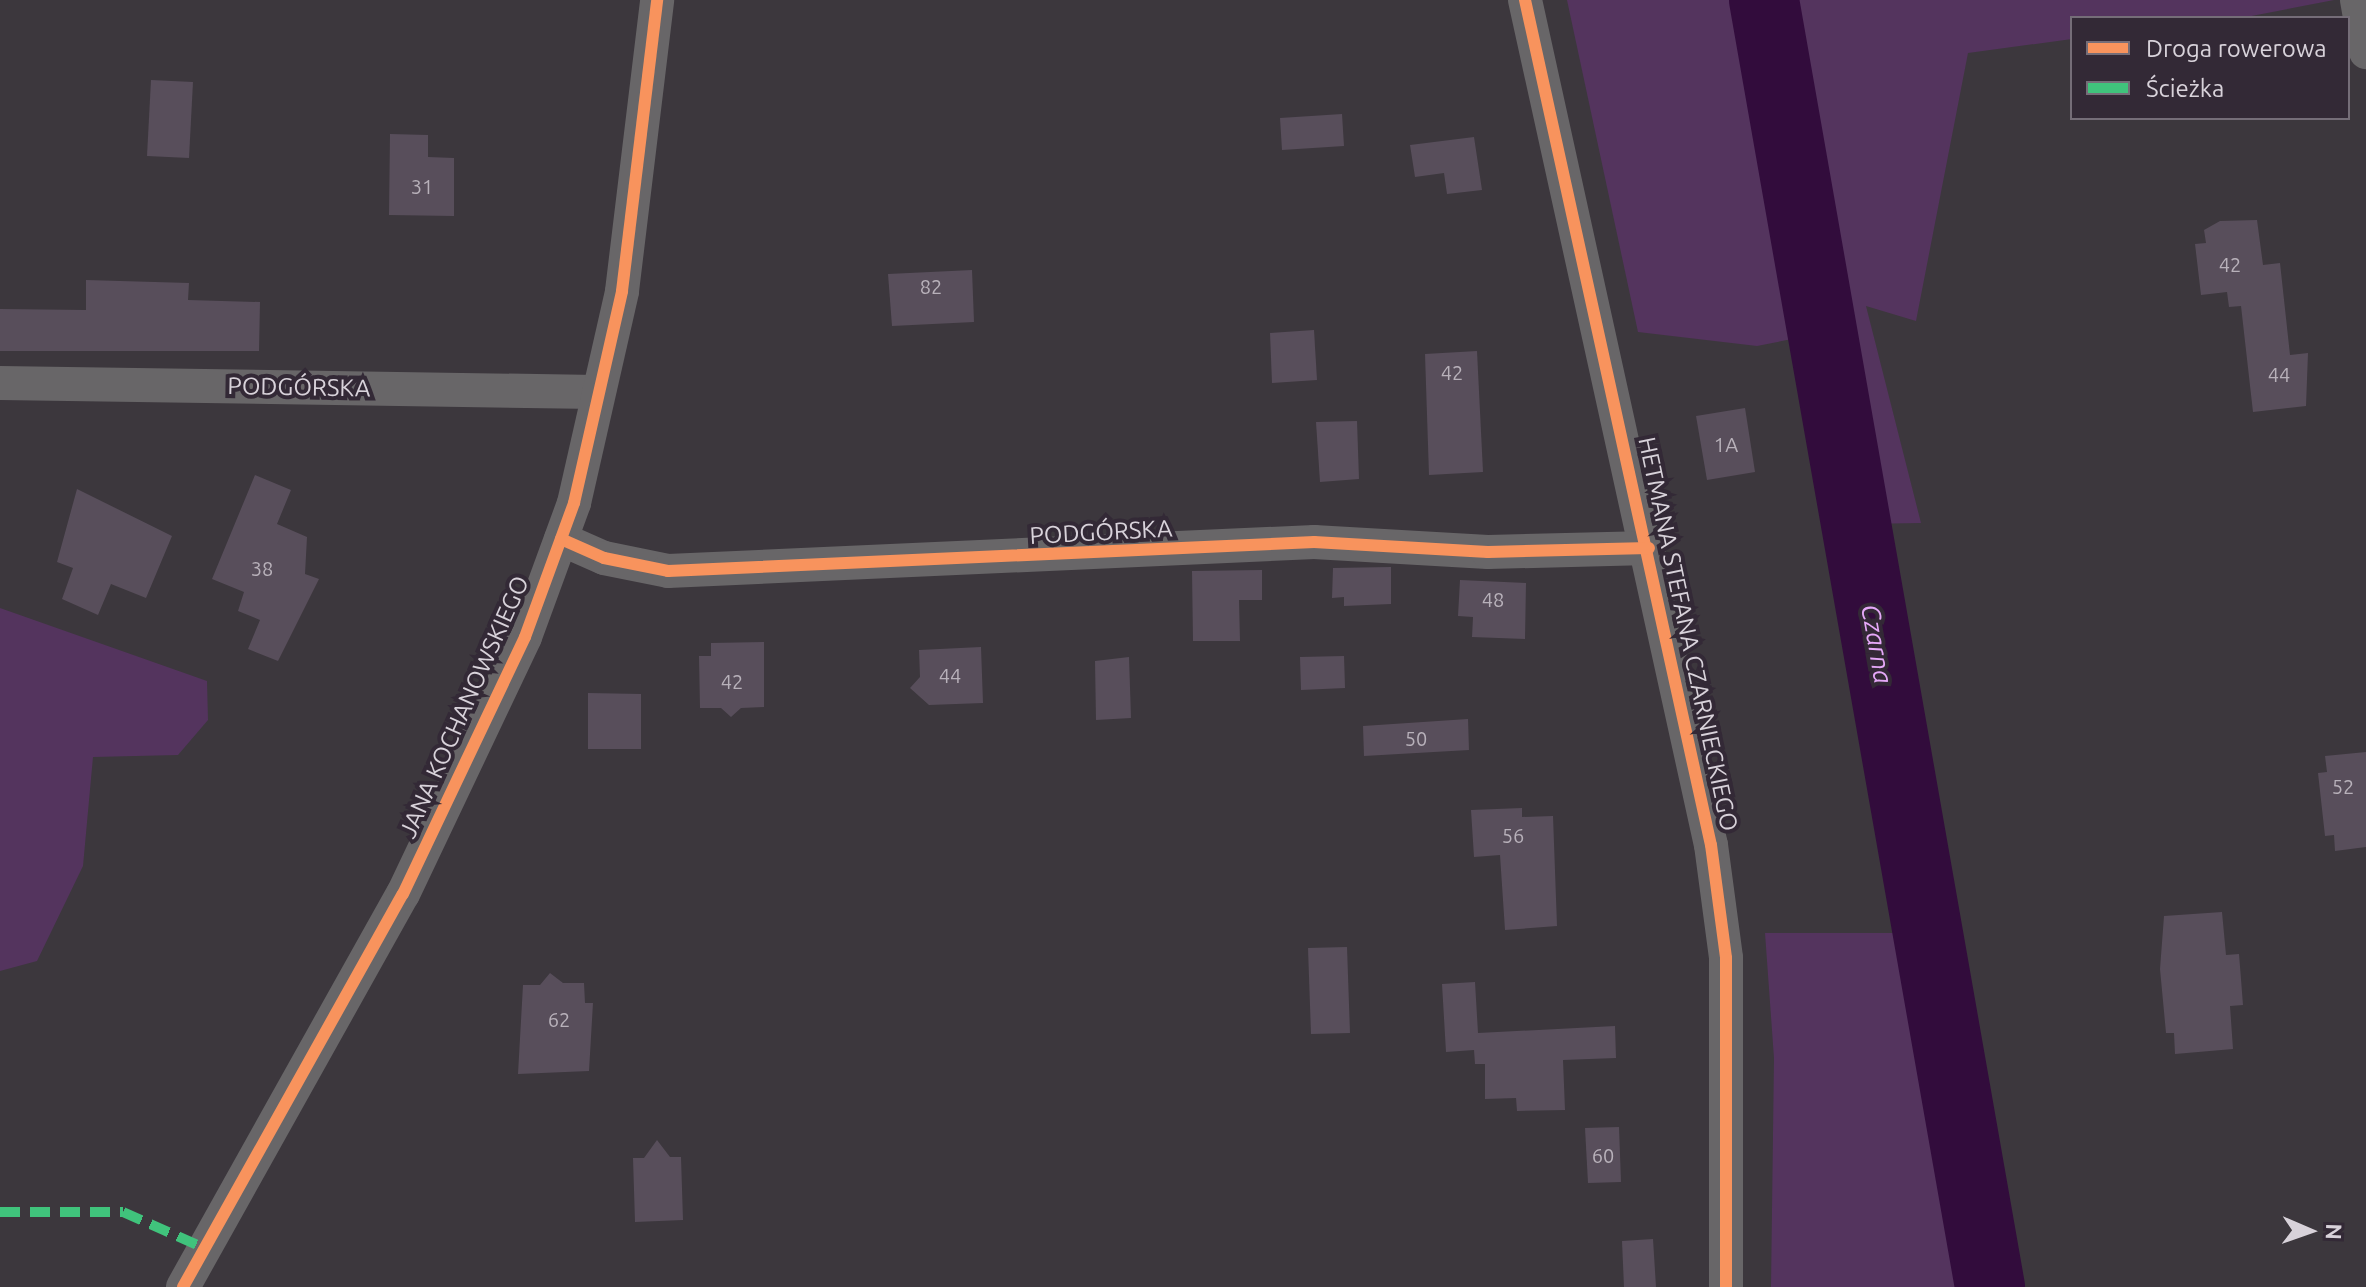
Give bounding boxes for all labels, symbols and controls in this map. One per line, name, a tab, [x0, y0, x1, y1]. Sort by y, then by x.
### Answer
legend	[2070, 16, 2350, 120]
text: Droga rowerowa	[2146, 35, 2327, 62]
text: Ścieżka	[2146, 75, 2224, 102]
house number: 31	[411, 174, 433, 198]
house number: 42	[2219, 252, 2241, 276]
house number: 82	[920, 274, 942, 298]
house number: 42	[1441, 360, 1463, 384]
house number: 44	[2268, 362, 2290, 386]
street label: PODGÓRSKA	[227, 371, 371, 403]
house number: 1A	[1714, 432, 1738, 456]
street label: HETMANA STEFANA CZARNIECKIEGO	[1632, 434, 1744, 834]
street label: PODGÓRSKA	[1029, 514, 1173, 550]
house number: 38	[251, 556, 273, 580]
street label: JANA KOCHANOWSKIEGO	[393, 571, 535, 843]
house number: 48	[1482, 587, 1504, 611]
water label: Czarna	[1855, 602, 1899, 686]
house number: 44	[939, 663, 961, 687]
house number: 42	[721, 669, 743, 693]
house number: 50	[1405, 726, 1427, 750]
house number: 52	[2332, 774, 2354, 798]
house number: 56	[1502, 823, 1524, 847]
house number: 62	[548, 1007, 570, 1031]
house number: 60	[1592, 1143, 1614, 1167]
north arrow	[2270, 1191, 2350, 1271]
text: N	[2322, 1223, 2347, 1240]

